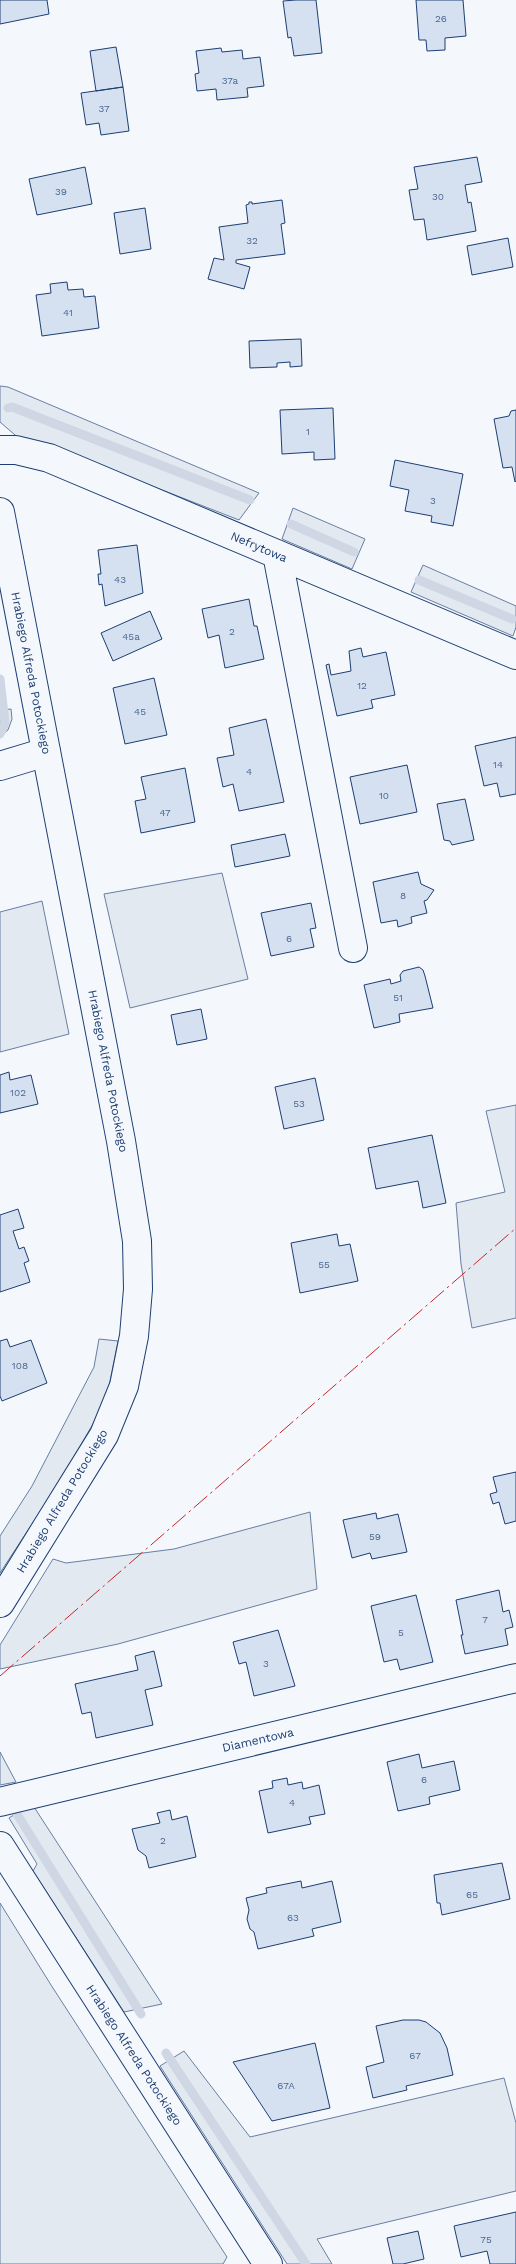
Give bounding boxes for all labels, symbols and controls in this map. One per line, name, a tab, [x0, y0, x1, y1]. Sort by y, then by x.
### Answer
house number: 26	[435, 13, 447, 24]
house number: 37a	[222, 75, 239, 86]
house number: 37	[98, 103, 110, 114]
house number: 39	[55, 186, 67, 197]
house number: 30	[432, 191, 444, 202]
house number: 32	[246, 235, 258, 246]
house number: 41	[63, 307, 73, 318]
house number: 1	[306, 426, 310, 437]
house number: 3	[430, 495, 436, 506]
street label: Nefrytowa	[229, 529, 290, 565]
house number: 43	[114, 574, 126, 585]
street label: Hrabiego Alfreda Potockiego	[8, 591, 54, 755]
house number: 2	[229, 626, 235, 637]
house number: 45a	[122, 631, 140, 642]
house number: 12	[357, 680, 367, 691]
house number: 45	[134, 706, 146, 717]
house number: 14	[493, 759, 503, 770]
house number: 4	[246, 766, 252, 777]
house number: 10	[379, 790, 389, 801]
house number: 47	[159, 807, 171, 818]
house number: 8	[400, 890, 406, 901]
house number: 6	[286, 933, 292, 944]
street label: Hrabiego Alfreda Potockiego	[85, 989, 131, 1153]
house number: 51	[393, 992, 403, 1003]
house number: 102	[10, 1087, 26, 1098]
house number: 53	[293, 1098, 305, 1109]
house number: 55	[318, 1259, 330, 1270]
house number: 108	[12, 1360, 28, 1371]
street label: Hrabiego Alfreda Potockiego	[14, 1427, 110, 1575]
house number: 59	[369, 1531, 381, 1542]
house number: 7	[482, 1614, 488, 1625]
house number: 5	[398, 1627, 404, 1638]
house number: 3	[263, 1658, 269, 1669]
street label: Diamentowa	[221, 1725, 295, 1755]
house number: 6	[421, 1774, 427, 1785]
house number: 4	[289, 1797, 295, 1808]
house number: 2	[160, 1835, 166, 1846]
house number: 65	[466, 1889, 478, 1900]
house number: 63	[287, 1912, 299, 1923]
street label: Hrabiego Alfreda Potockiego	[83, 1982, 185, 2128]
house number: 67	[409, 2050, 421, 2061]
house number: 67A	[277, 2080, 295, 2091]
house number: 75	[480, 2234, 492, 2245]

